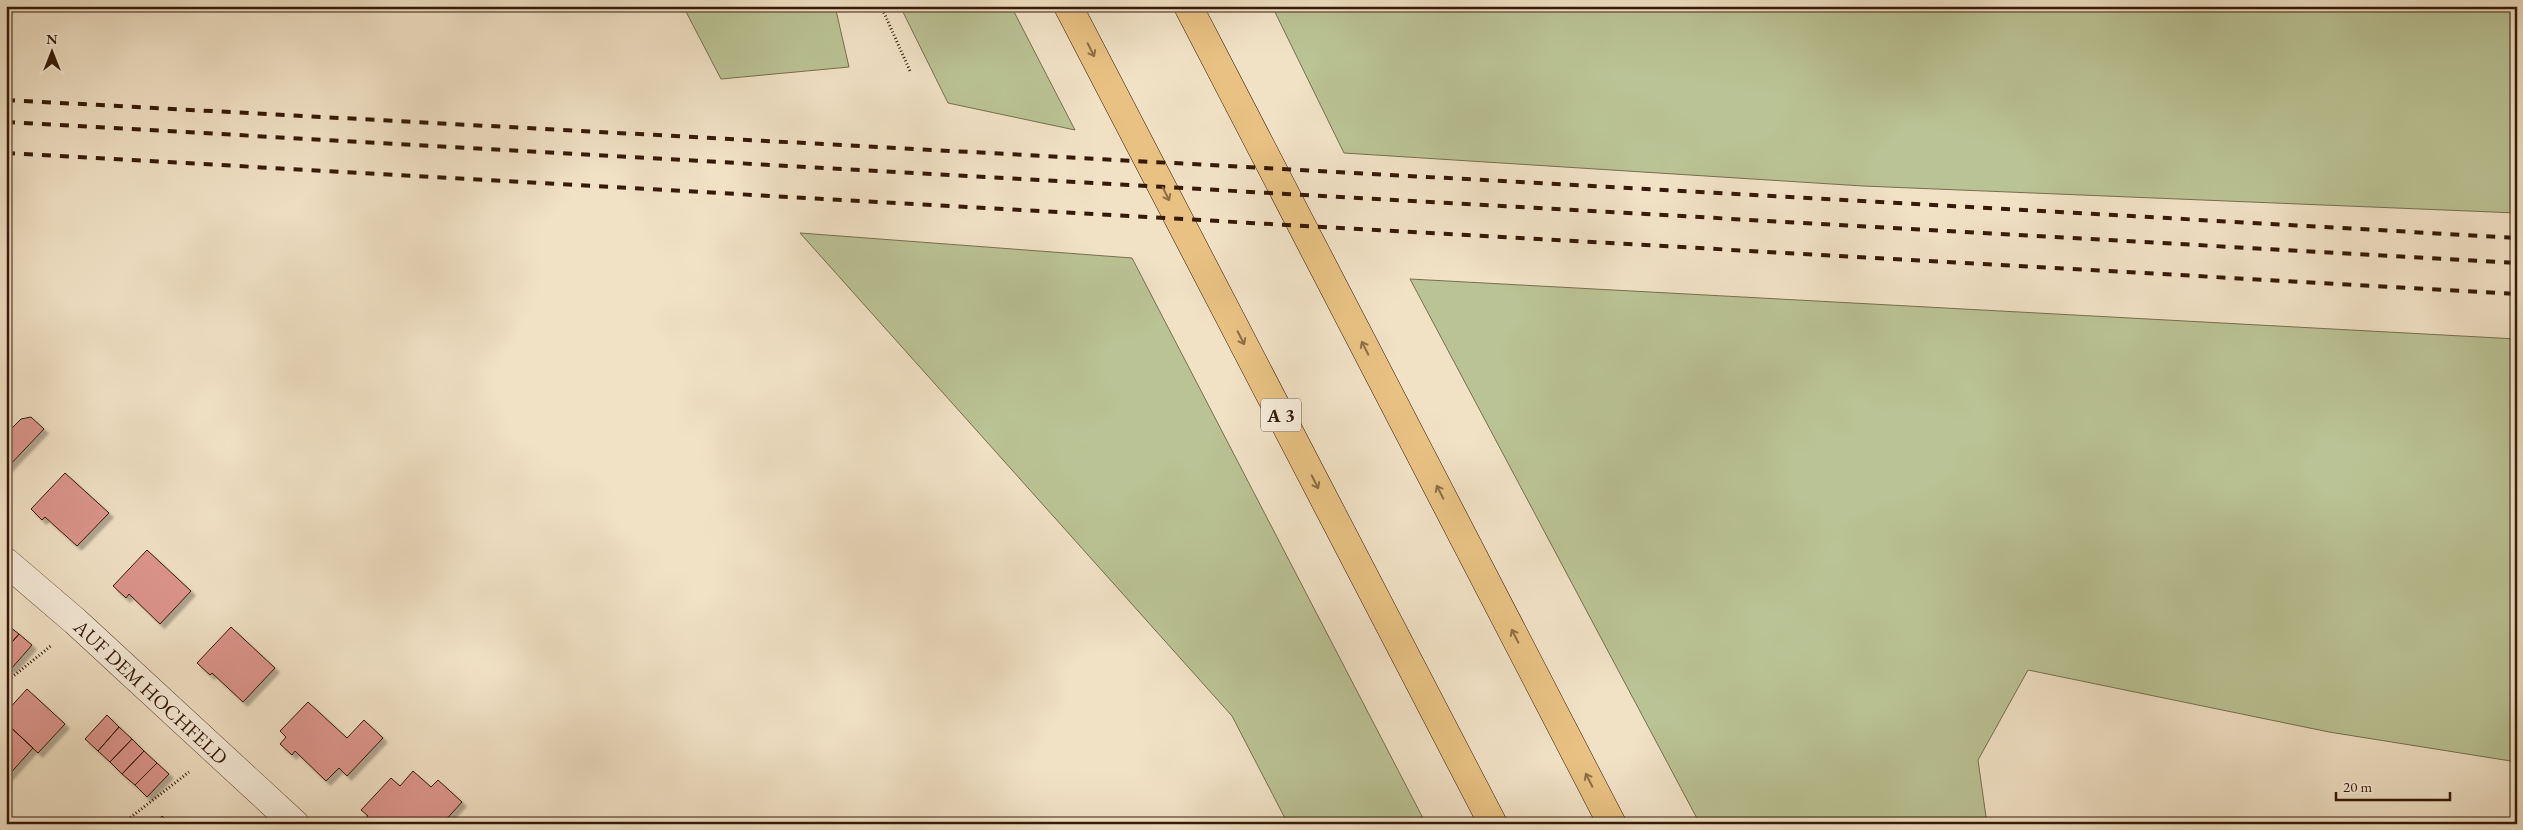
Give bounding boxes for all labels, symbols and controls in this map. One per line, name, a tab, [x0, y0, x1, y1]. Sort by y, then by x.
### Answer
north arrow	[28, 28, 78, 78]
text: N	[46, 30, 58, 48]
one-way arrow	[1086, 42, 1096, 57]
one-way arrow	[1161, 186, 1171, 201]
one-way arrow	[1237, 330, 1246, 345]
one-way arrow	[1360, 341, 1369, 356]
road number: A 3	[1261, 398, 1301, 432]
one-way arrow	[1311, 474, 1320, 489]
one-way arrow	[1435, 485, 1444, 500]
street label: AUF DEM HOCHFELD	[68, 613, 234, 770]
one-way arrow	[1509, 629, 1519, 644]
scale bar	[2336, 770, 2449, 802]
one-way arrow	[1584, 773, 1594, 788]
text: 20 m	[2343, 777, 2372, 796]

